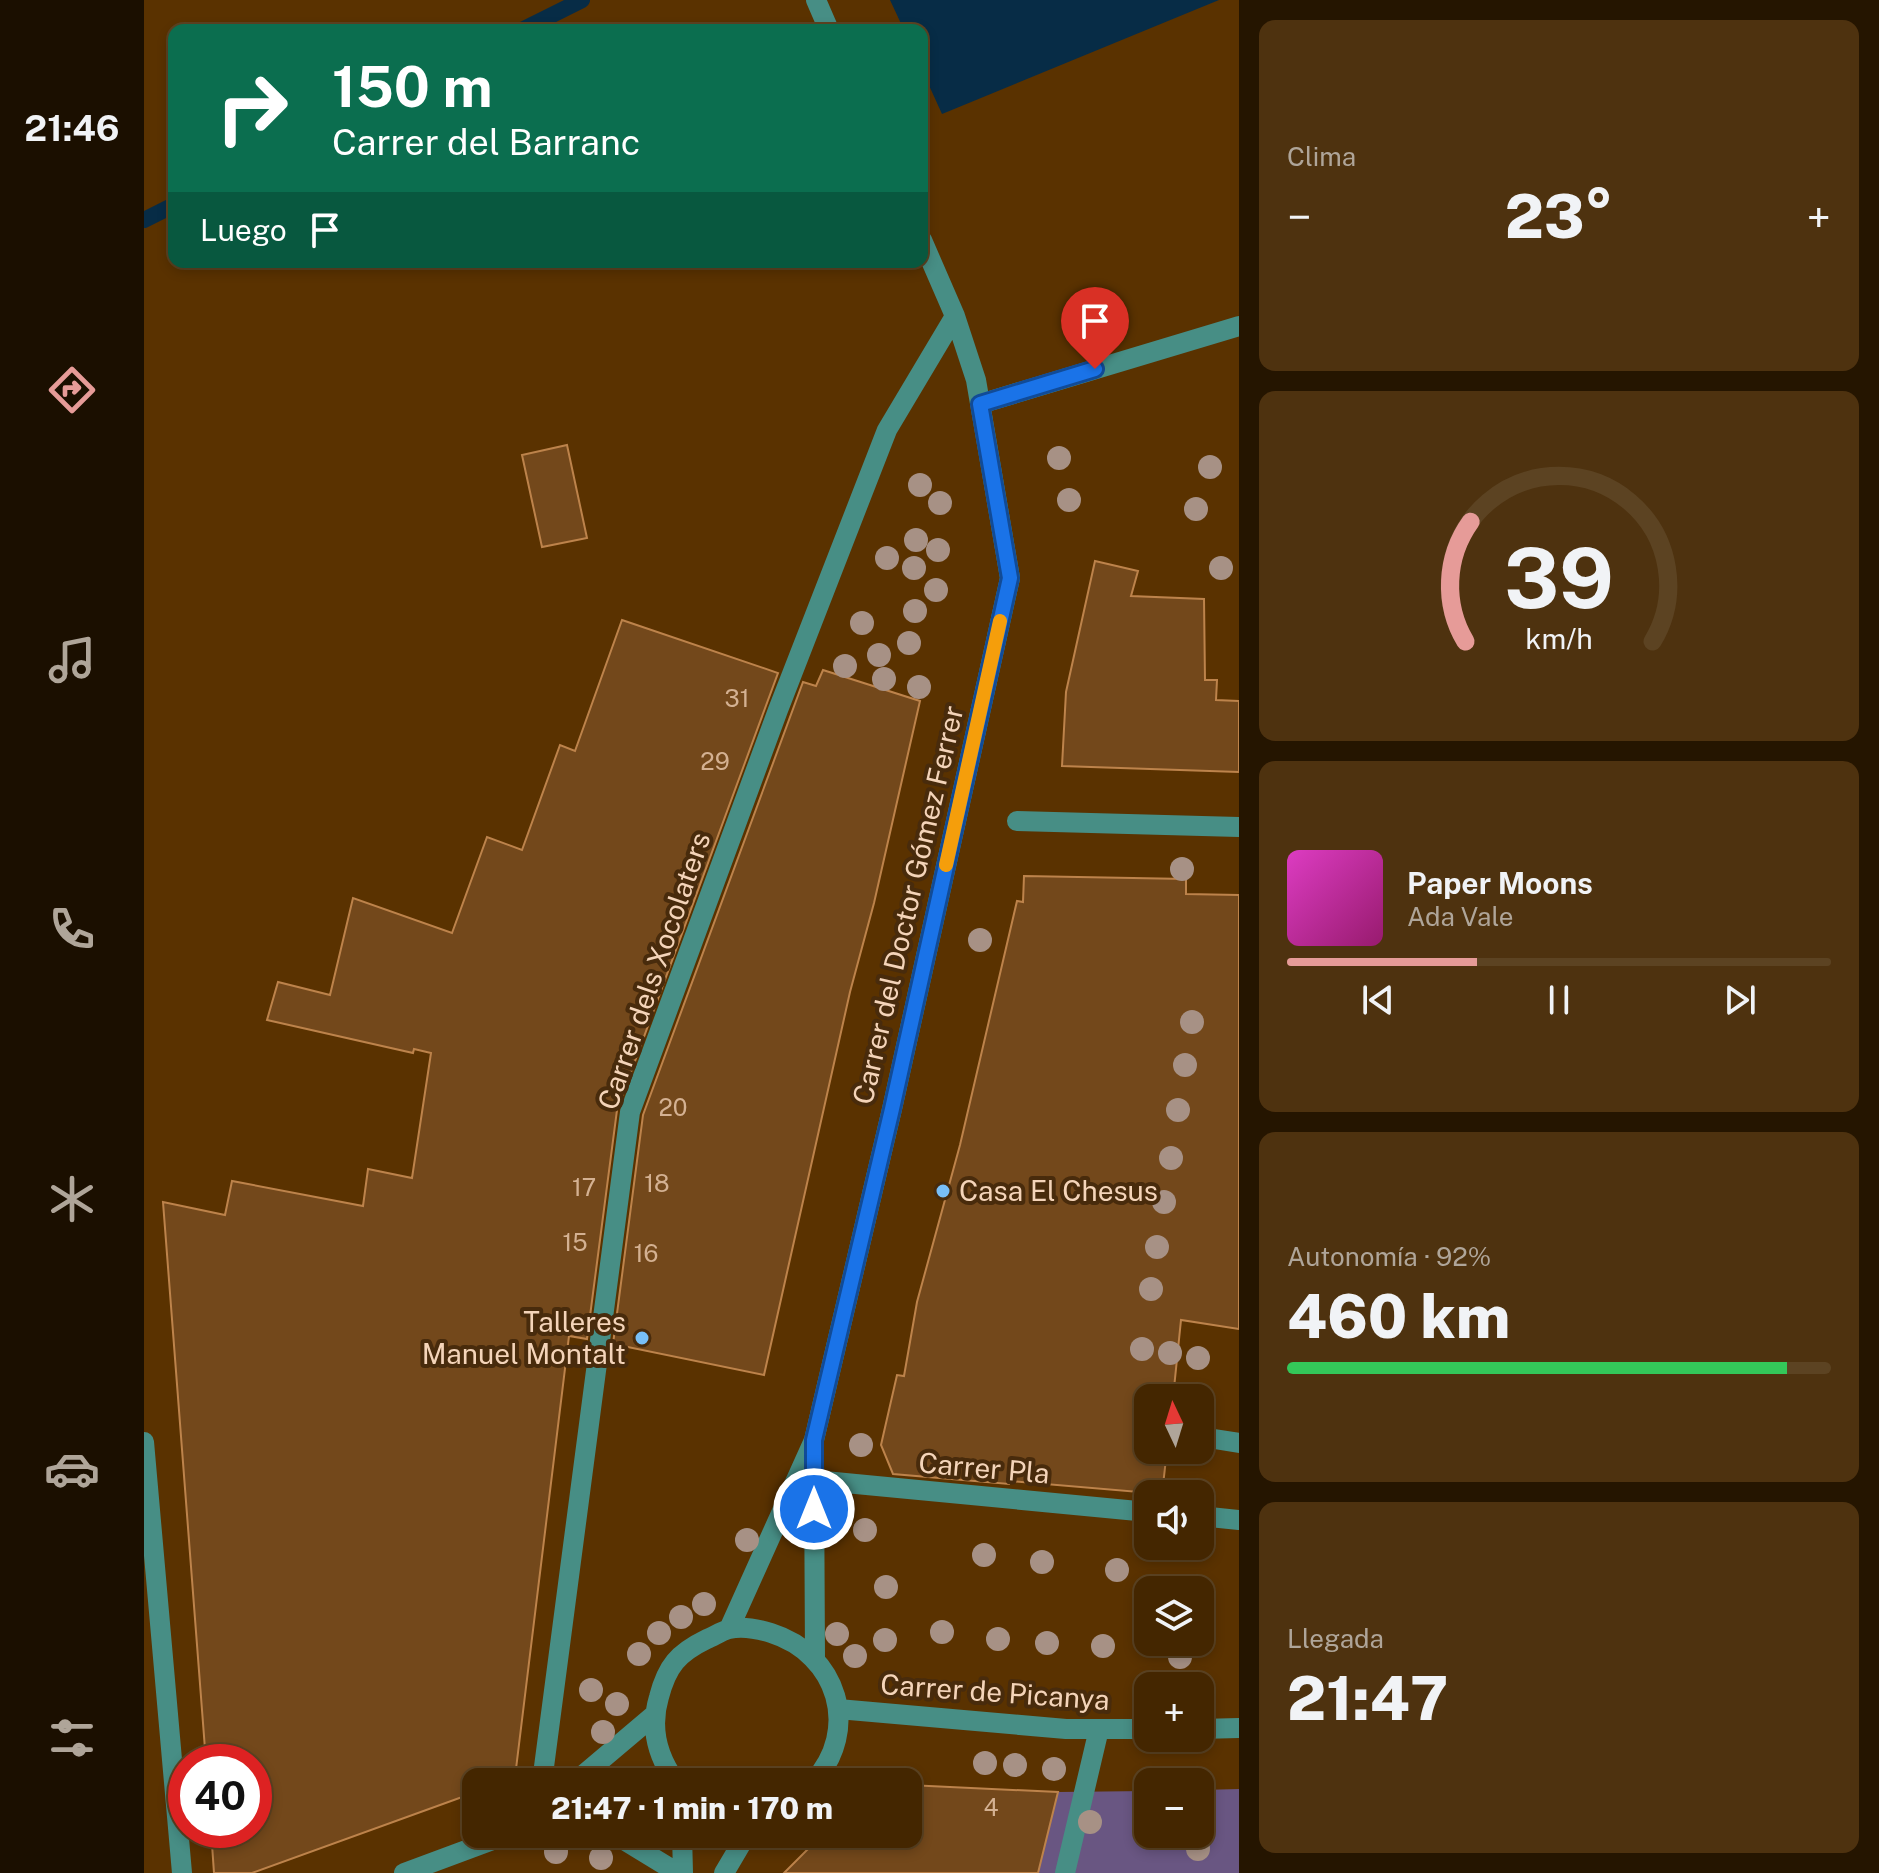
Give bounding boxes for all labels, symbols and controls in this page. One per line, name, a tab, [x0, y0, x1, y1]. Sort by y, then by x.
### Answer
text: 150 m	[332, 54, 493, 120]
icon: right	[200, 56, 304, 160]
text: 21:46	[24, 107, 120, 149]
text: Carrer del Barranc	[332, 121, 640, 163]
text: Clima	[1287, 141, 1356, 172]
text: 23°	[1505, 181, 1613, 252]
text: −	[1287, 191, 1311, 243]
text: +	[1807, 191, 1831, 243]
icon: arrive	[303, 208, 347, 252]
text: Luego	[200, 212, 287, 248]
pin	[1061, 287, 1129, 369]
icon: arrive	[1073, 299, 1117, 343]
icon: directions	[44, 362, 100, 418]
text: 39	[1504, 528, 1614, 626]
text: km/h	[1525, 622, 1593, 655]
icon: music	[44, 632, 100, 688]
house number: 31	[725, 684, 749, 712]
street label: Carrer del Doctor Gómez Ferrer	[846, 702, 970, 1107]
house number: 29	[700, 747, 730, 775]
street label: Carrer dels Xocolaters	[591, 828, 716, 1114]
text: Paper Moons	[1407, 865, 1593, 901]
icon: phone	[44, 901, 100, 957]
text: Ada Vale	[1407, 901, 1513, 932]
icon: previous	[1356, 978, 1400, 1022]
icon: pause	[1537, 978, 1581, 1022]
icon: next	[1718, 978, 1762, 1022]
house number: 20	[659, 1093, 688, 1121]
house number: 18	[644, 1169, 670, 1197]
icon: climate	[44, 1171, 100, 1227]
house number: 17	[572, 1173, 596, 1201]
place label: Casa El Chesus	[959, 1174, 1158, 1207]
marker: Casa El Chesus	[934, 1182, 952, 1200]
house number: 15	[562, 1228, 588, 1256]
house number: 16	[634, 1239, 658, 1267]
text: Autonomía · 92%	[1287, 1241, 1491, 1272]
text: 460 km	[1287, 1281, 1510, 1352]
place label: Talleres Manuel Montalt	[422, 1305, 626, 1370]
marker: Talleres Manuel Montalt	[633, 1329, 651, 1347]
north arrow	[1134, 1384, 1214, 1464]
map controls	[1134, 1384, 1214, 1848]
icon: car	[44, 1441, 100, 1497]
street label: Carrer Pla	[917, 1445, 1051, 1490]
position arrow	[772, 1467, 856, 1551]
button: sound	[1134, 1480, 1214, 1560]
button: layers	[1134, 1576, 1214, 1656]
text: Llegada	[1287, 1623, 1384, 1654]
text: 21:47	[1287, 1663, 1448, 1734]
street label: Carrer de Picanya	[879, 1667, 1111, 1716]
button: +	[1134, 1672, 1214, 1752]
icon: filters	[44, 1710, 100, 1766]
speed limit sign: 40	[168, 1744, 272, 1848]
button: −	[1134, 1768, 1214, 1848]
text: 21:47 · 1 min · 170 m	[551, 1790, 833, 1826]
house number: 4	[983, 1793, 999, 1821]

